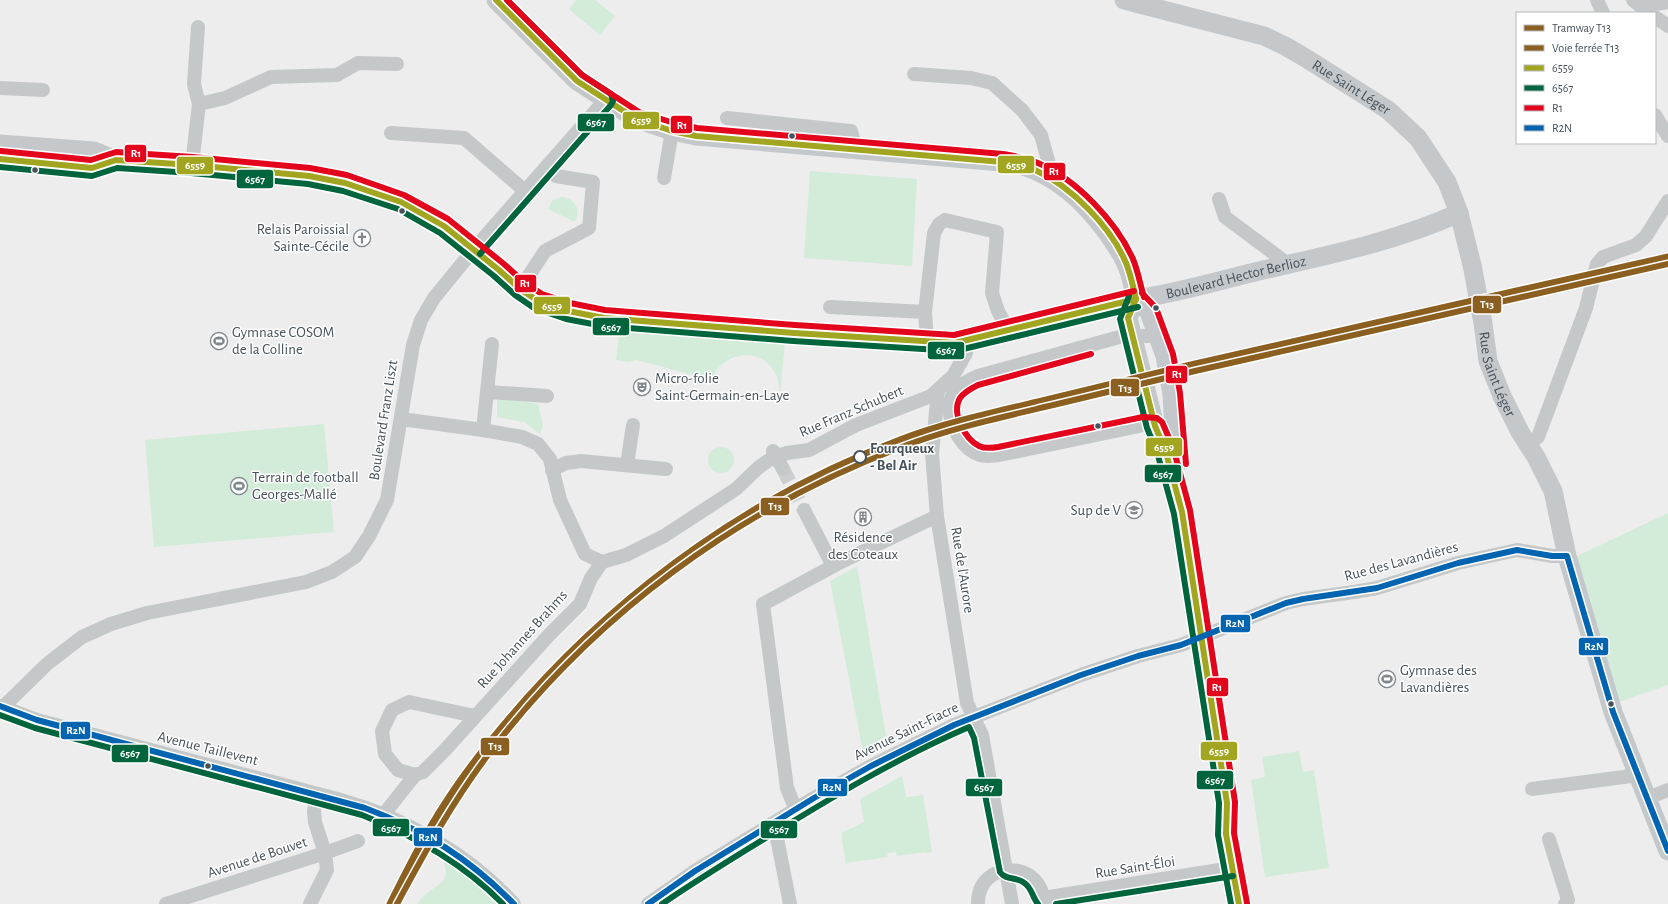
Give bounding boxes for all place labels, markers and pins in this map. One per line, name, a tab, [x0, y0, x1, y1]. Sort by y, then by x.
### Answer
unlabelled marker	[787, 131, 797, 141]
unlabelled marker	[30, 165, 40, 175]
unlabelled marker	[397, 206, 407, 216]
place label: Relais Paroissial Sainte-Cécile	[257, 222, 349, 254]
church icon: Relais Paroissial Sainte-Cécile	[352, 228, 372, 248]
unlabelled marker	[1151, 303, 1161, 313]
place label: Gymnase COSOM de la Colline	[232, 325, 334, 357]
sports icon: Gymnase COSOM de la Colline	[209, 331, 229, 351]
place label: Micro-folie Saint-Germain-en-Laye	[655, 371, 790, 403]
theatre icon: Micro-folie Saint-Germain-en-Laye	[632, 377, 652, 397]
unlabelled marker	[1093, 421, 1103, 431]
place label: Fourqueux - Bel Air	[870, 441, 934, 473]
marker: Fourqueux - Bel Air	[853, 450, 867, 464]
place label: Terrain de football Georges-Mallé	[252, 470, 359, 502]
sports icon: Terrain de football Georges-Mallé	[229, 476, 249, 496]
school or university icon: Sup de V	[1124, 500, 1144, 520]
place label: Sup de V	[1071, 503, 1122, 518]
building icon: Résidence des Coteaux	[853, 507, 873, 527]
place label: Résidence des Coteaux	[828, 530, 899, 562]
place label: Gymnase des Lavandières	[1400, 663, 1477, 695]
sports icon: Gymnase des Lavandières	[1377, 669, 1397, 689]
unlabelled marker	[1606, 699, 1616, 709]
unlabelled marker	[203, 761, 213, 771]

